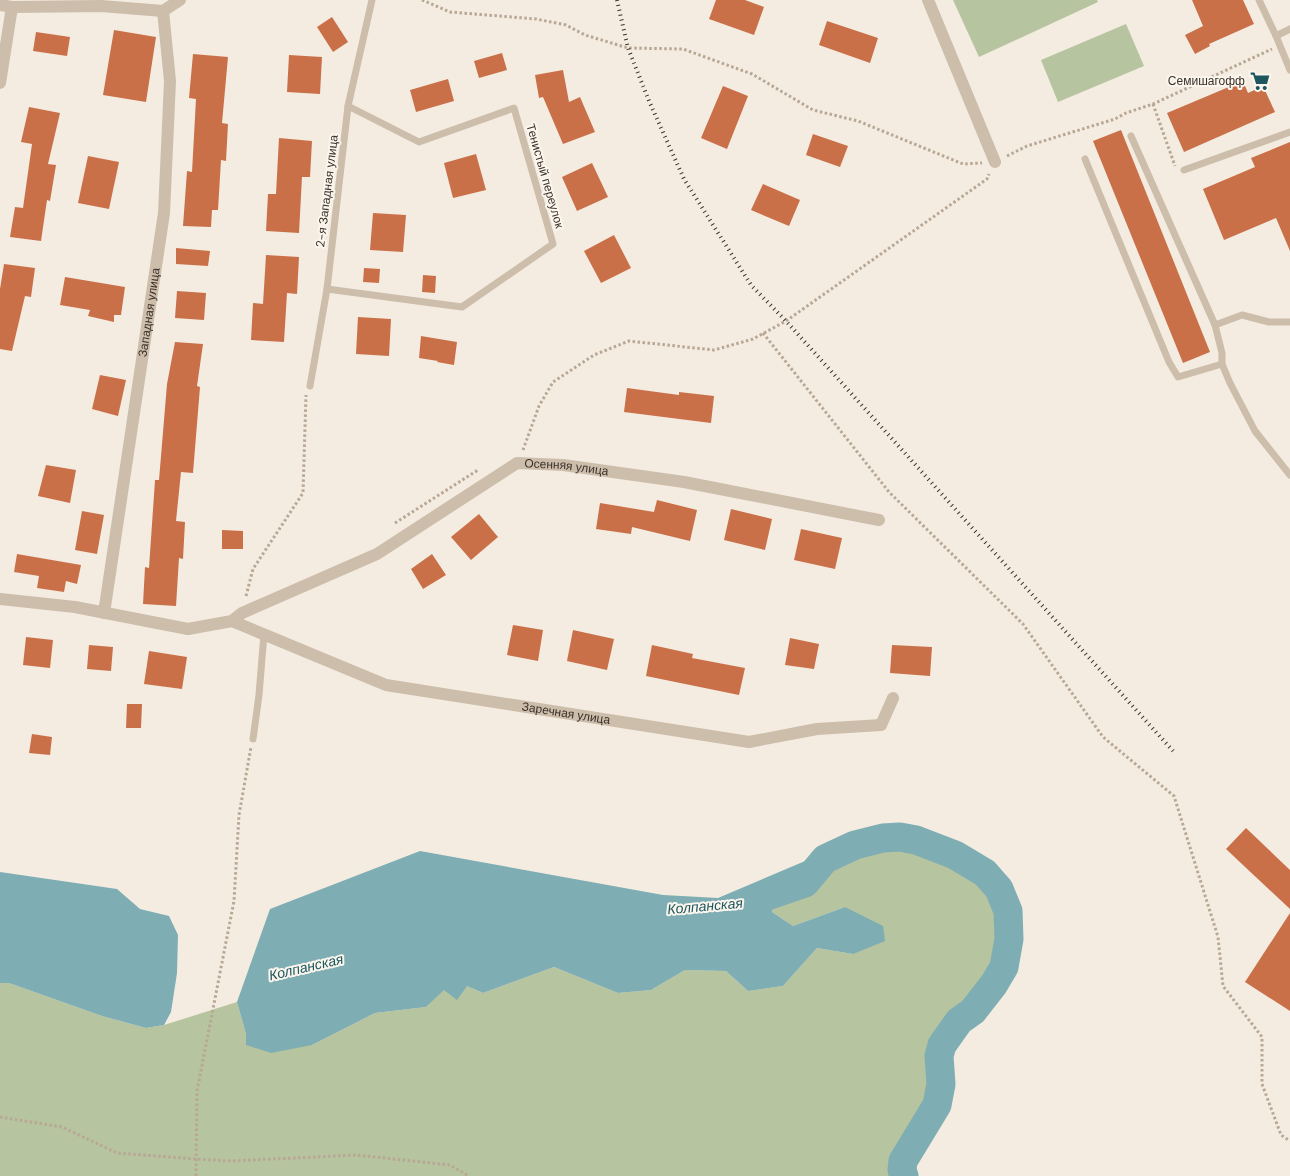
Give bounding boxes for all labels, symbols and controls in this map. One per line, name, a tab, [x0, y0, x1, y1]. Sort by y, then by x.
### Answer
supermarket icon: Семишагофф	[1249, 70, 1271, 92]
place label: Семишагофф	[1168, 73, 1245, 89]
street label: Тенистый переулок	[522, 122, 568, 231]
street label: 2-я Западная улица	[312, 134, 342, 248]
street label: Западная улица	[134, 266, 164, 358]
street label: Осенняя улица	[524, 455, 610, 479]
street label: Заречная улица	[521, 698, 612, 728]
water label: Колпанская	[667, 894, 744, 918]
water label: Колпанская	[267, 950, 345, 984]

